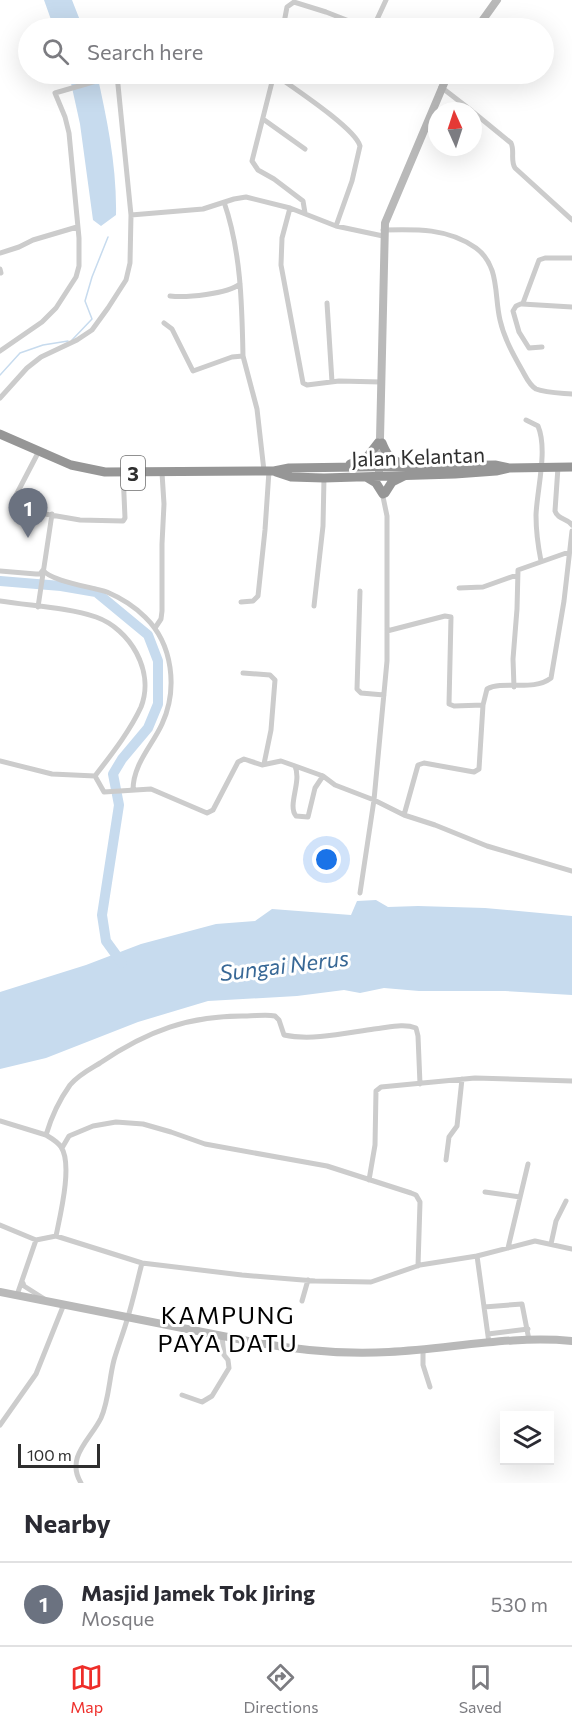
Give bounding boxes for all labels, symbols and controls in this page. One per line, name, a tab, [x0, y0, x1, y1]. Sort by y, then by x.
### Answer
search box	[18, 18, 554, 84]
icon: search	[39, 35, 72, 68]
text: Search here	[87, 38, 203, 65]
north arrow	[428, 102, 482, 156]
street label: Jalan Kelantan	[351, 441, 485, 471]
road number: 3	[121, 456, 145, 490]
pin: 1	[9, 488, 48, 538]
your location	[312, 845, 341, 874]
water label: Sungai Nerus	[218, 944, 350, 986]
district label: KAMPUNG PAYA DATU	[158, 1300, 298, 1357]
map controls	[500, 1411, 554, 1465]
button: layers	[500, 1411, 554, 1465]
scale bar	[18, 1441, 100, 1468]
text: 100 m	[27, 1445, 72, 1464]
text: Nearby	[24, 1507, 111, 1538]
text: Masjid Jamek Tok Jiring	[81, 1579, 315, 1606]
text: 1	[39, 1592, 48, 1616]
text: 530 m	[491, 1592, 548, 1616]
text: Mosque	[81, 1606, 154, 1630]
tab: Map	[70, 1661, 103, 1716]
tab: Directions	[243, 1661, 318, 1716]
tab: Saved	[459, 1661, 502, 1716]

